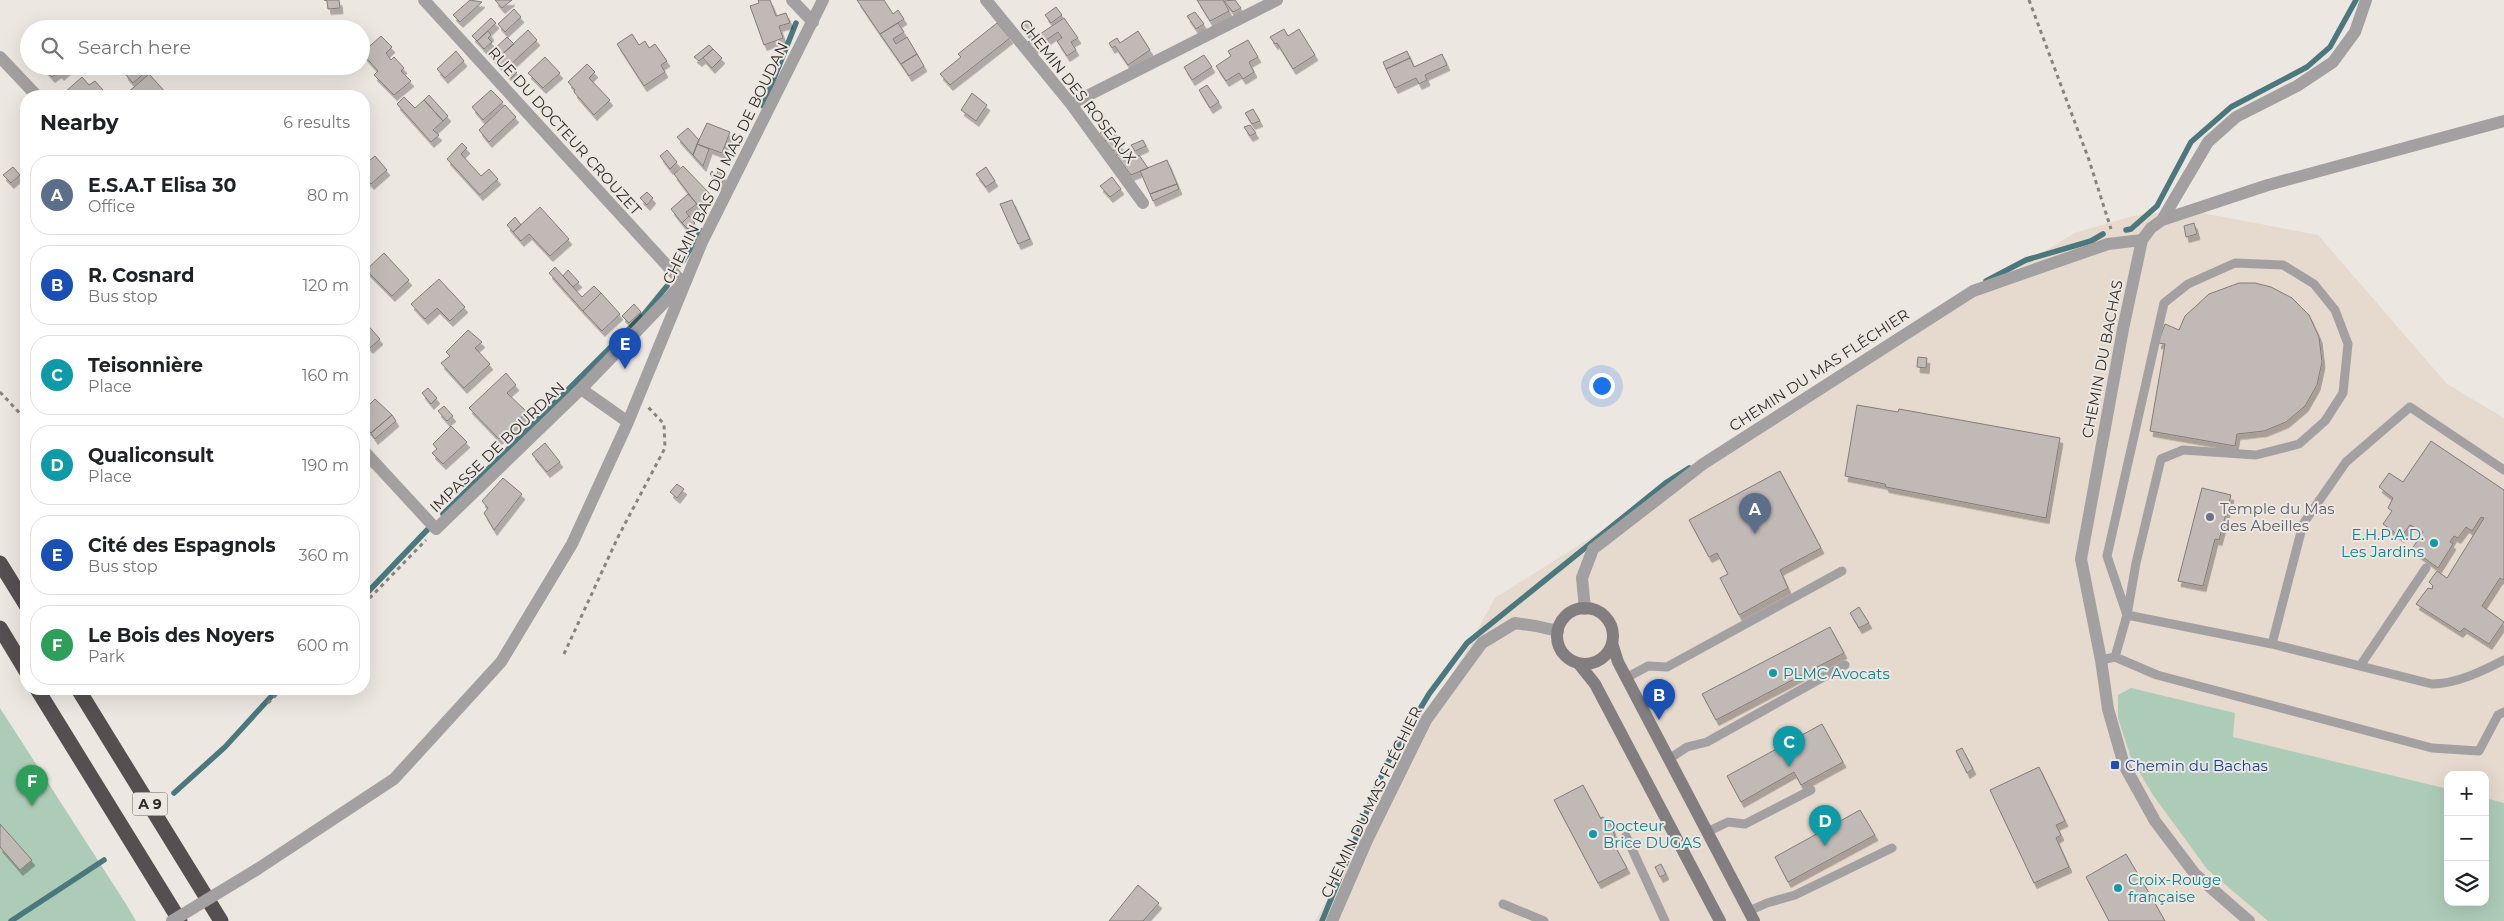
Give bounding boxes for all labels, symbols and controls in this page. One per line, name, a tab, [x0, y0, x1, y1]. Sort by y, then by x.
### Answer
street label: CHEMIN DES ROSEAUX	[1016, 15, 1140, 167]
search box	[20, 20, 370, 75]
icon: search	[38, 34, 66, 62]
text: Search here	[78, 36, 191, 59]
street label: CHEMIN BAS DU MAS DE BOUDAN	[658, 39, 792, 287]
street label: RUE DU DOCTEUR CROUZET	[484, 43, 646, 219]
text: Nearby	[40, 110, 119, 135]
text: 6 results	[283, 113, 350, 132]
text: E.S.A.T Elisa 30	[88, 174, 236, 197]
text: A	[51, 186, 63, 205]
text: 80 m	[307, 186, 349, 205]
text: Office	[88, 197, 135, 216]
text: R. Cosnard	[88, 264, 194, 287]
text: B	[51, 276, 63, 295]
text: 120 m	[302, 276, 349, 295]
street label: CHEMIN DU BACHAS	[2077, 278, 2127, 440]
text: Bus stop	[88, 287, 158, 306]
street label: CHEMIN DU MAS FLÉCHIER	[1725, 305, 1913, 435]
pin: E	[609, 328, 641, 369]
text: Teisonnière	[88, 354, 203, 377]
text: C	[51, 366, 63, 385]
text: 160 m	[302, 366, 349, 385]
your location	[1589, 373, 1615, 399]
text: Place	[88, 377, 132, 396]
street label: IMPASSE DE BOURDAN	[426, 378, 568, 516]
text: Qualiconsult	[88, 444, 214, 467]
text: D	[50, 456, 64, 475]
text: 190 m	[302, 456, 349, 475]
text: Place	[88, 467, 132, 486]
pin: A	[1739, 493, 1771, 534]
place label: Temple du Mas des Abeilles	[2220, 499, 2335, 535]
marker: Temple du Mas des Abeilles	[2204, 511, 2216, 523]
place label: E.H.P.A.D. Les Jardins	[2341, 525, 2424, 561]
text: Cité des Espagnols	[88, 534, 276, 557]
marker: E.H.P.A.D. Les Jardins	[2428, 537, 2440, 549]
text: E	[52, 546, 62, 565]
text: 360 m	[298, 546, 349, 565]
text: Bus stop	[88, 557, 158, 576]
text: Le Bois des Noyers	[88, 624, 274, 647]
text: F	[52, 636, 62, 655]
text: 600 m	[297, 636, 349, 655]
text: Park	[88, 647, 125, 666]
place label: PLMC Avocats	[1783, 664, 1890, 683]
marker: PLMC Avocats	[1767, 667, 1779, 679]
pin: B	[1643, 679, 1675, 720]
street label: CHEMIN DU MAS FLÉCHIER	[1316, 703, 1426, 901]
pin: C	[1773, 726, 1805, 767]
place label: Chemin du Bachas	[2125, 756, 2268, 775]
marker: Chemin du Bachas	[2109, 759, 2121, 771]
pin: F	[16, 765, 48, 806]
map controls	[2444, 771, 2489, 906]
button: +	[2444, 771, 2489, 816]
road number: A 9	[132, 792, 168, 816]
pin: D	[1809, 805, 1841, 846]
place label: Docteur Brice DUGAS	[1603, 816, 1701, 852]
button: −	[2444, 816, 2489, 861]
marker: Docteur Brice DUGAS	[1587, 828, 1599, 840]
button: layers	[2444, 861, 2489, 906]
place label: Croix-Rouge française	[2128, 870, 2221, 906]
marker: Croix-Rouge française	[2112, 882, 2124, 894]

